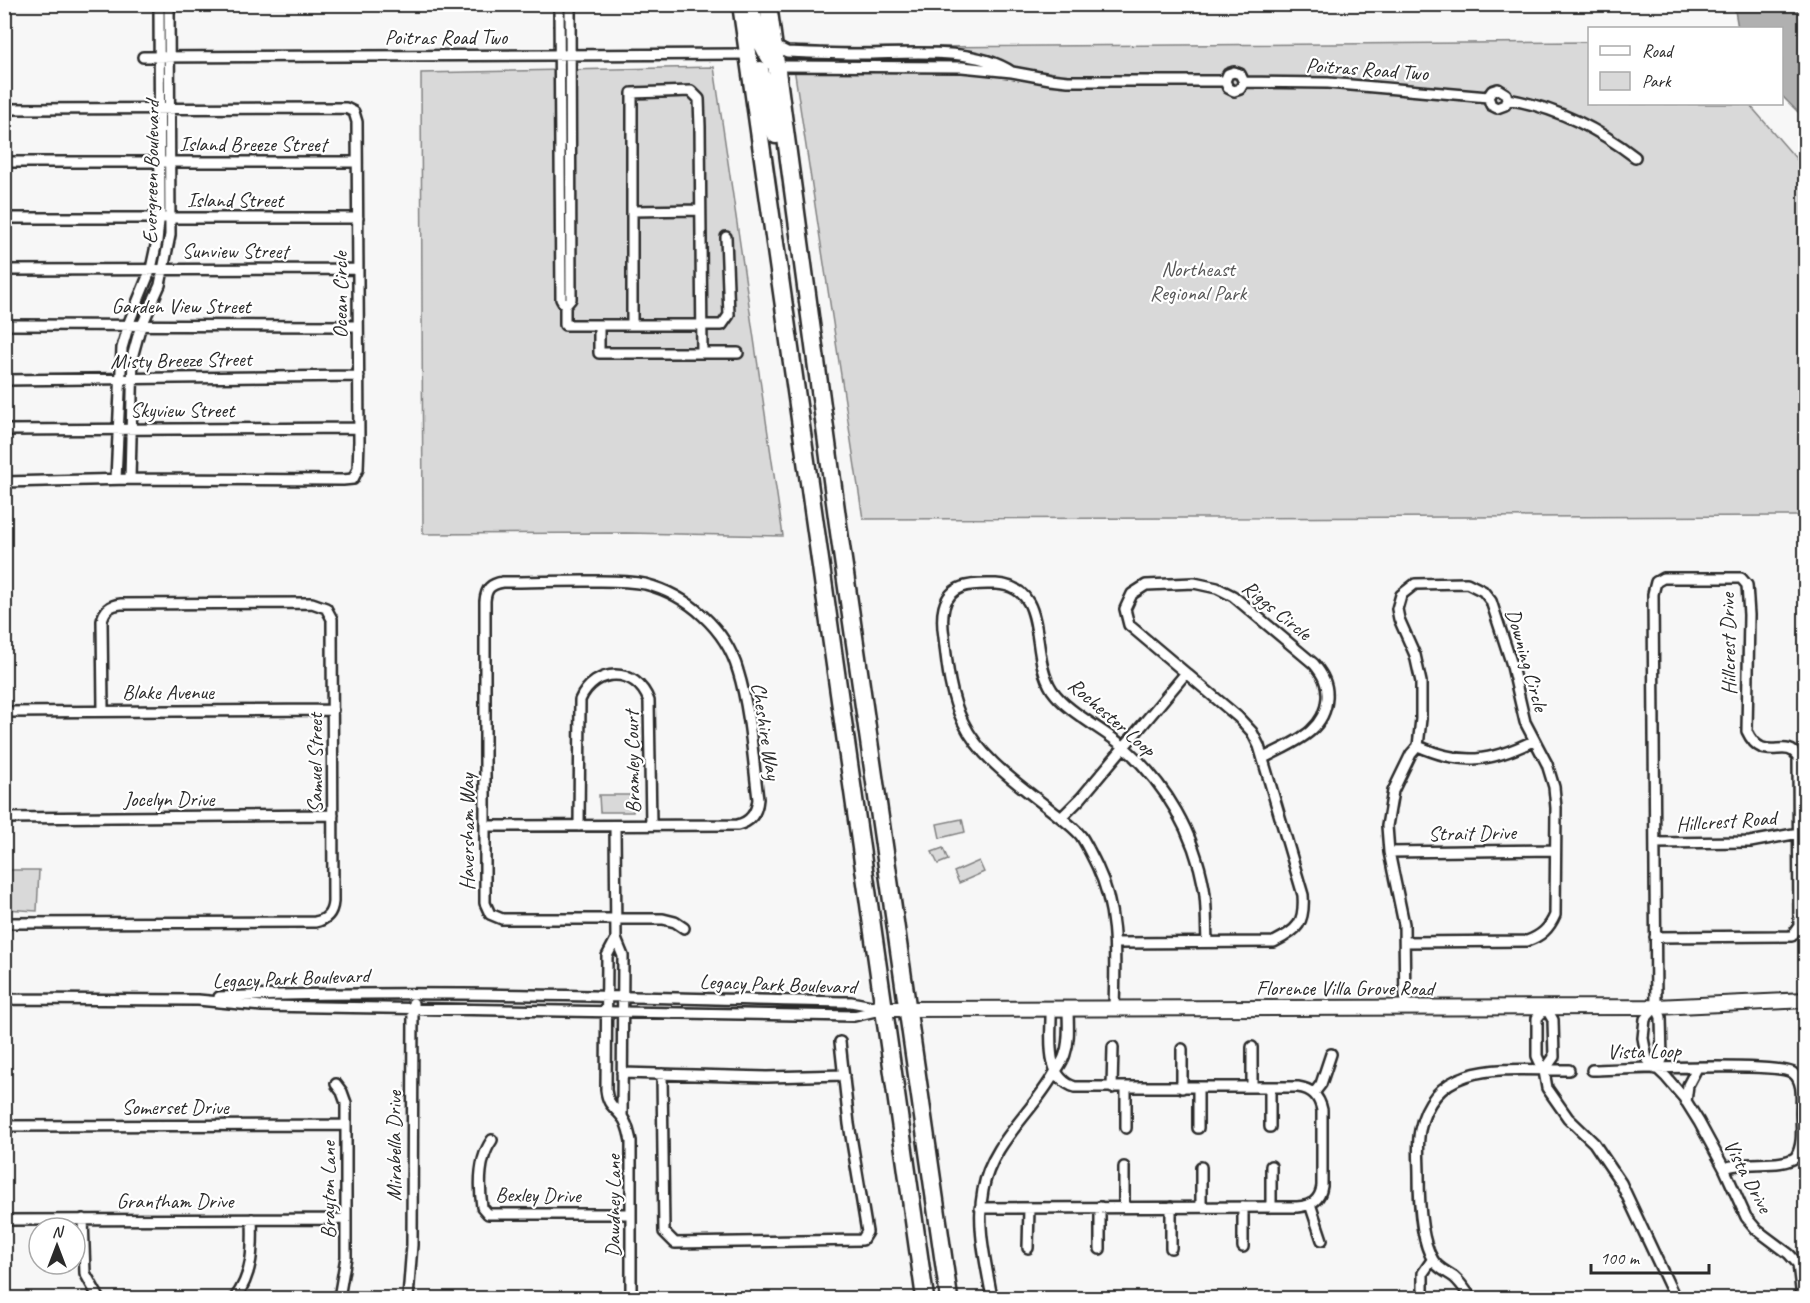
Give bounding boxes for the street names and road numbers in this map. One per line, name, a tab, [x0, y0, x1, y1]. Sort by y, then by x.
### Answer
street label: Poitras Road Two	[385, 24, 509, 50]
street label: Poitras Road Two	[1305, 52, 1431, 86]
street label: Evergreen Boulevard	[137, 97, 165, 244]
street label: Island Breeze Street	[179, 131, 330, 157]
street label: Island Street	[187, 187, 285, 213]
street label: Sunview Street	[182, 238, 291, 264]
street label: Ocean Circle	[327, 249, 353, 338]
street label: Garden View Street	[112, 293, 252, 319]
street label: Misty Breeze Street	[110, 346, 254, 374]
street label: Skyview Street	[130, 397, 236, 423]
street label: Riggs Circle	[1237, 574, 1318, 647]
street label: Hillcrest Drive	[1714, 591, 1742, 695]
street label: Downing Circle	[1500, 606, 1555, 716]
street label: Rochester Loop	[1063, 672, 1163, 763]
street label: Blake Avenue	[122, 679, 215, 705]
street label: Cheshire Way	[745, 681, 787, 783]
street label: Bramley Court	[618, 707, 646, 814]
street label: Samuel Street	[302, 711, 328, 813]
street label: Haversham Way	[454, 772, 480, 890]
street label: Jocelyn Drive	[123, 786, 215, 812]
street label: Hillcrest Road	[1675, 804, 1781, 837]
street label: Strait Drive	[1428, 819, 1518, 847]
street label: Legacy Park Boulevard	[212, 962, 373, 994]
street label: Legacy Park Boulevard	[699, 968, 860, 1000]
street label: Florence Villa Grove Road	[1256, 975, 1437, 1001]
street label: Vista Loop	[1607, 1037, 1683, 1065]
street label: Mirabella Drive	[381, 1090, 407, 1201]
street label: Somerset Drive	[122, 1094, 230, 1120]
street label: Vista Drive	[1718, 1135, 1779, 1219]
street label: Brayton Lane	[315, 1139, 341, 1239]
street label: Dawdney Lane	[600, 1153, 626, 1257]
street label: Bexley Drive	[495, 1181, 583, 1209]
street label: Grantham Drive	[117, 1188, 236, 1214]

